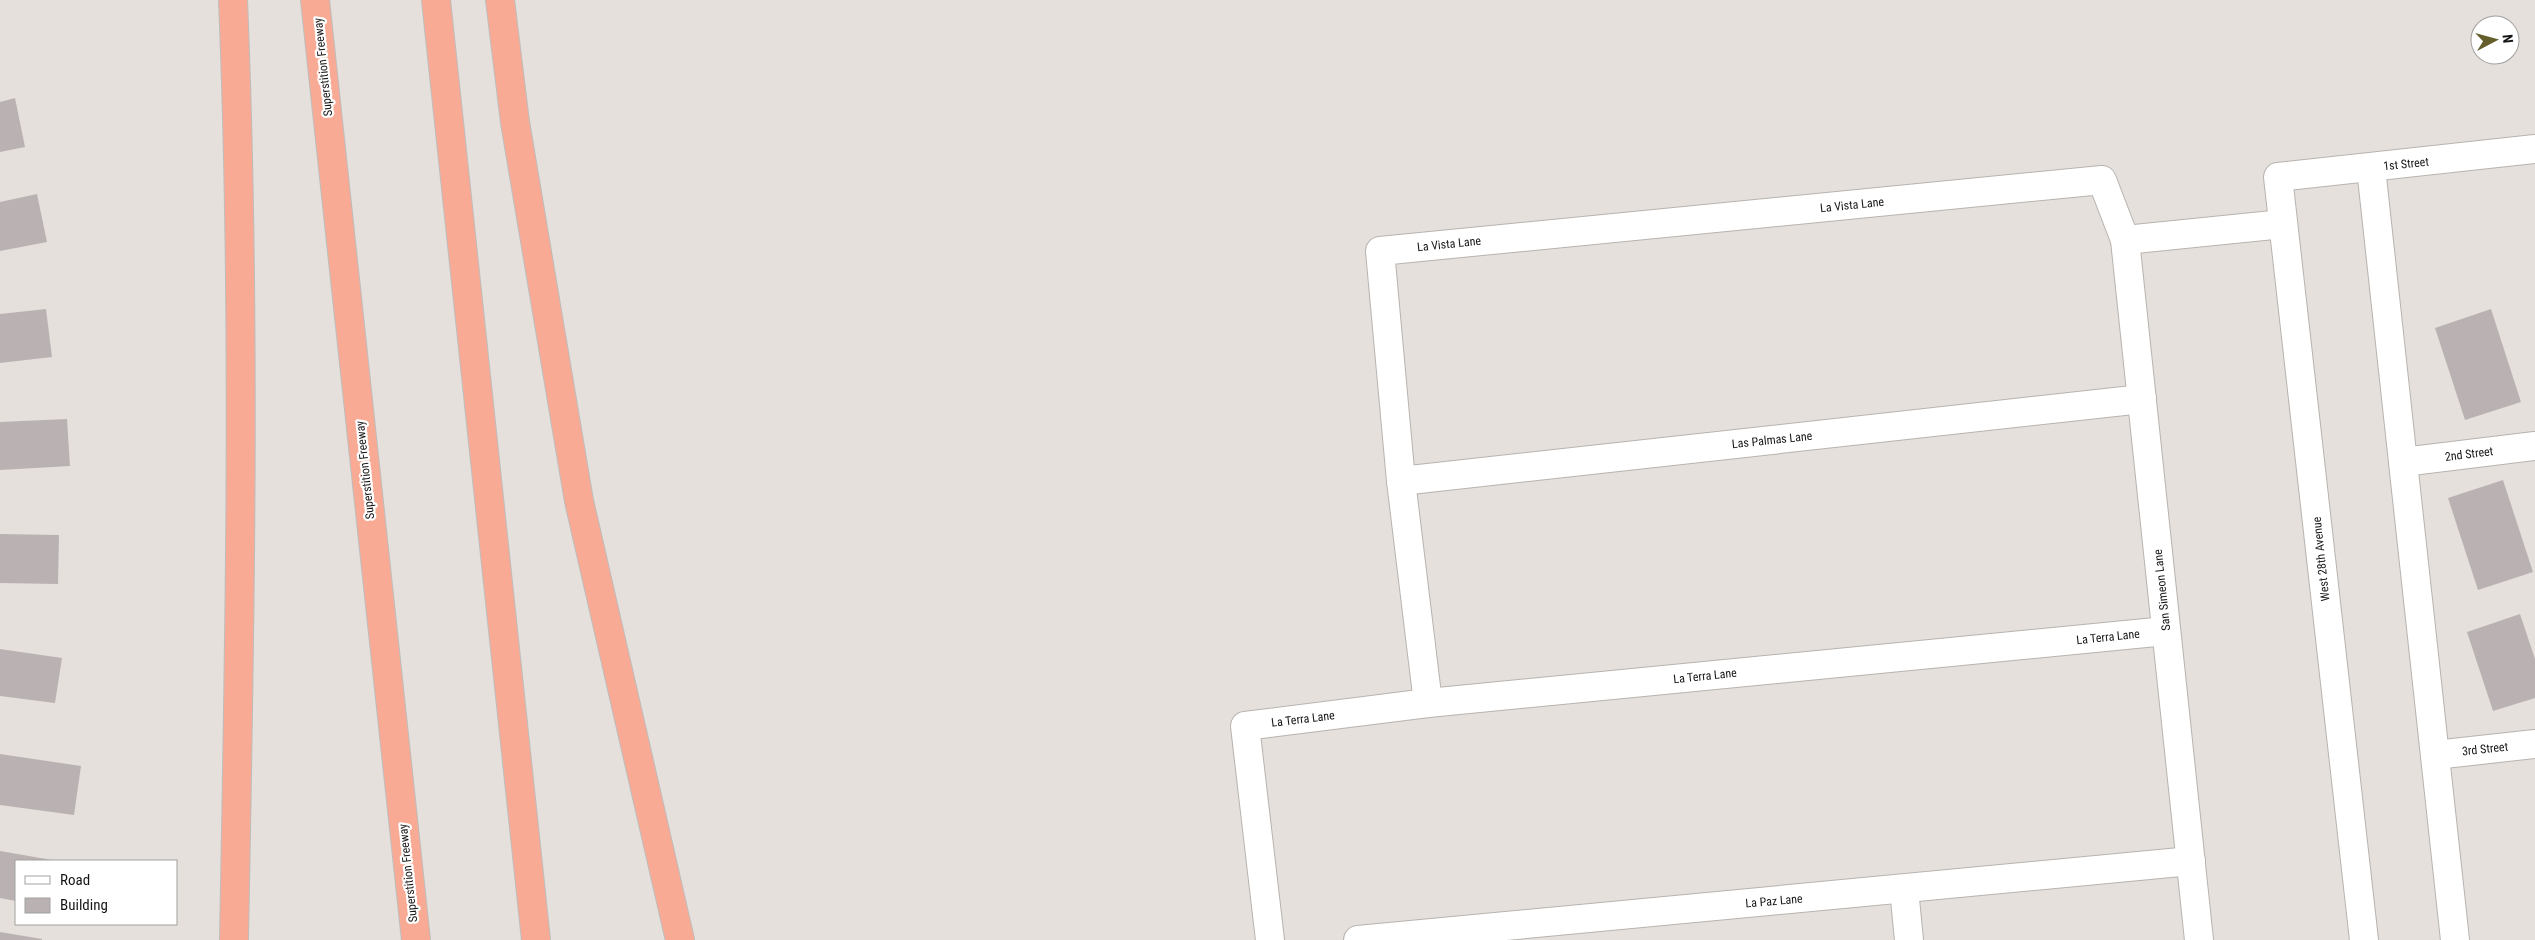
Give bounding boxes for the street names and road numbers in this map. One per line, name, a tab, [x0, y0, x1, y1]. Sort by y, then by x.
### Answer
street label: Superstition Freeway	[311, 17, 335, 117]
street label: 1st Street	[2382, 155, 2430, 173]
street label: La Vista Lane	[1819, 195, 1885, 215]
street label: La Vista Lane	[1416, 234, 1482, 254]
street label: Superstition Freeway	[353, 420, 377, 520]
street label: Las Palmas Lane	[1731, 429, 1813, 451]
street label: 2nd Street	[2444, 444, 2494, 464]
street label: West 28th Avenue	[2310, 516, 2332, 602]
street label: San Simeon Lane	[2151, 548, 2173, 631]
street label: La Terra Lane	[2076, 627, 2141, 647]
street label: La Terra Lane	[1673, 666, 1738, 686]
street label: La Terra Lane	[1271, 708, 1336, 730]
street label: 3rd Street	[2461, 740, 2509, 758]
street label: Superstition Freeway	[396, 823, 420, 923]
street label: La Paz Lane	[1745, 891, 1804, 910]

